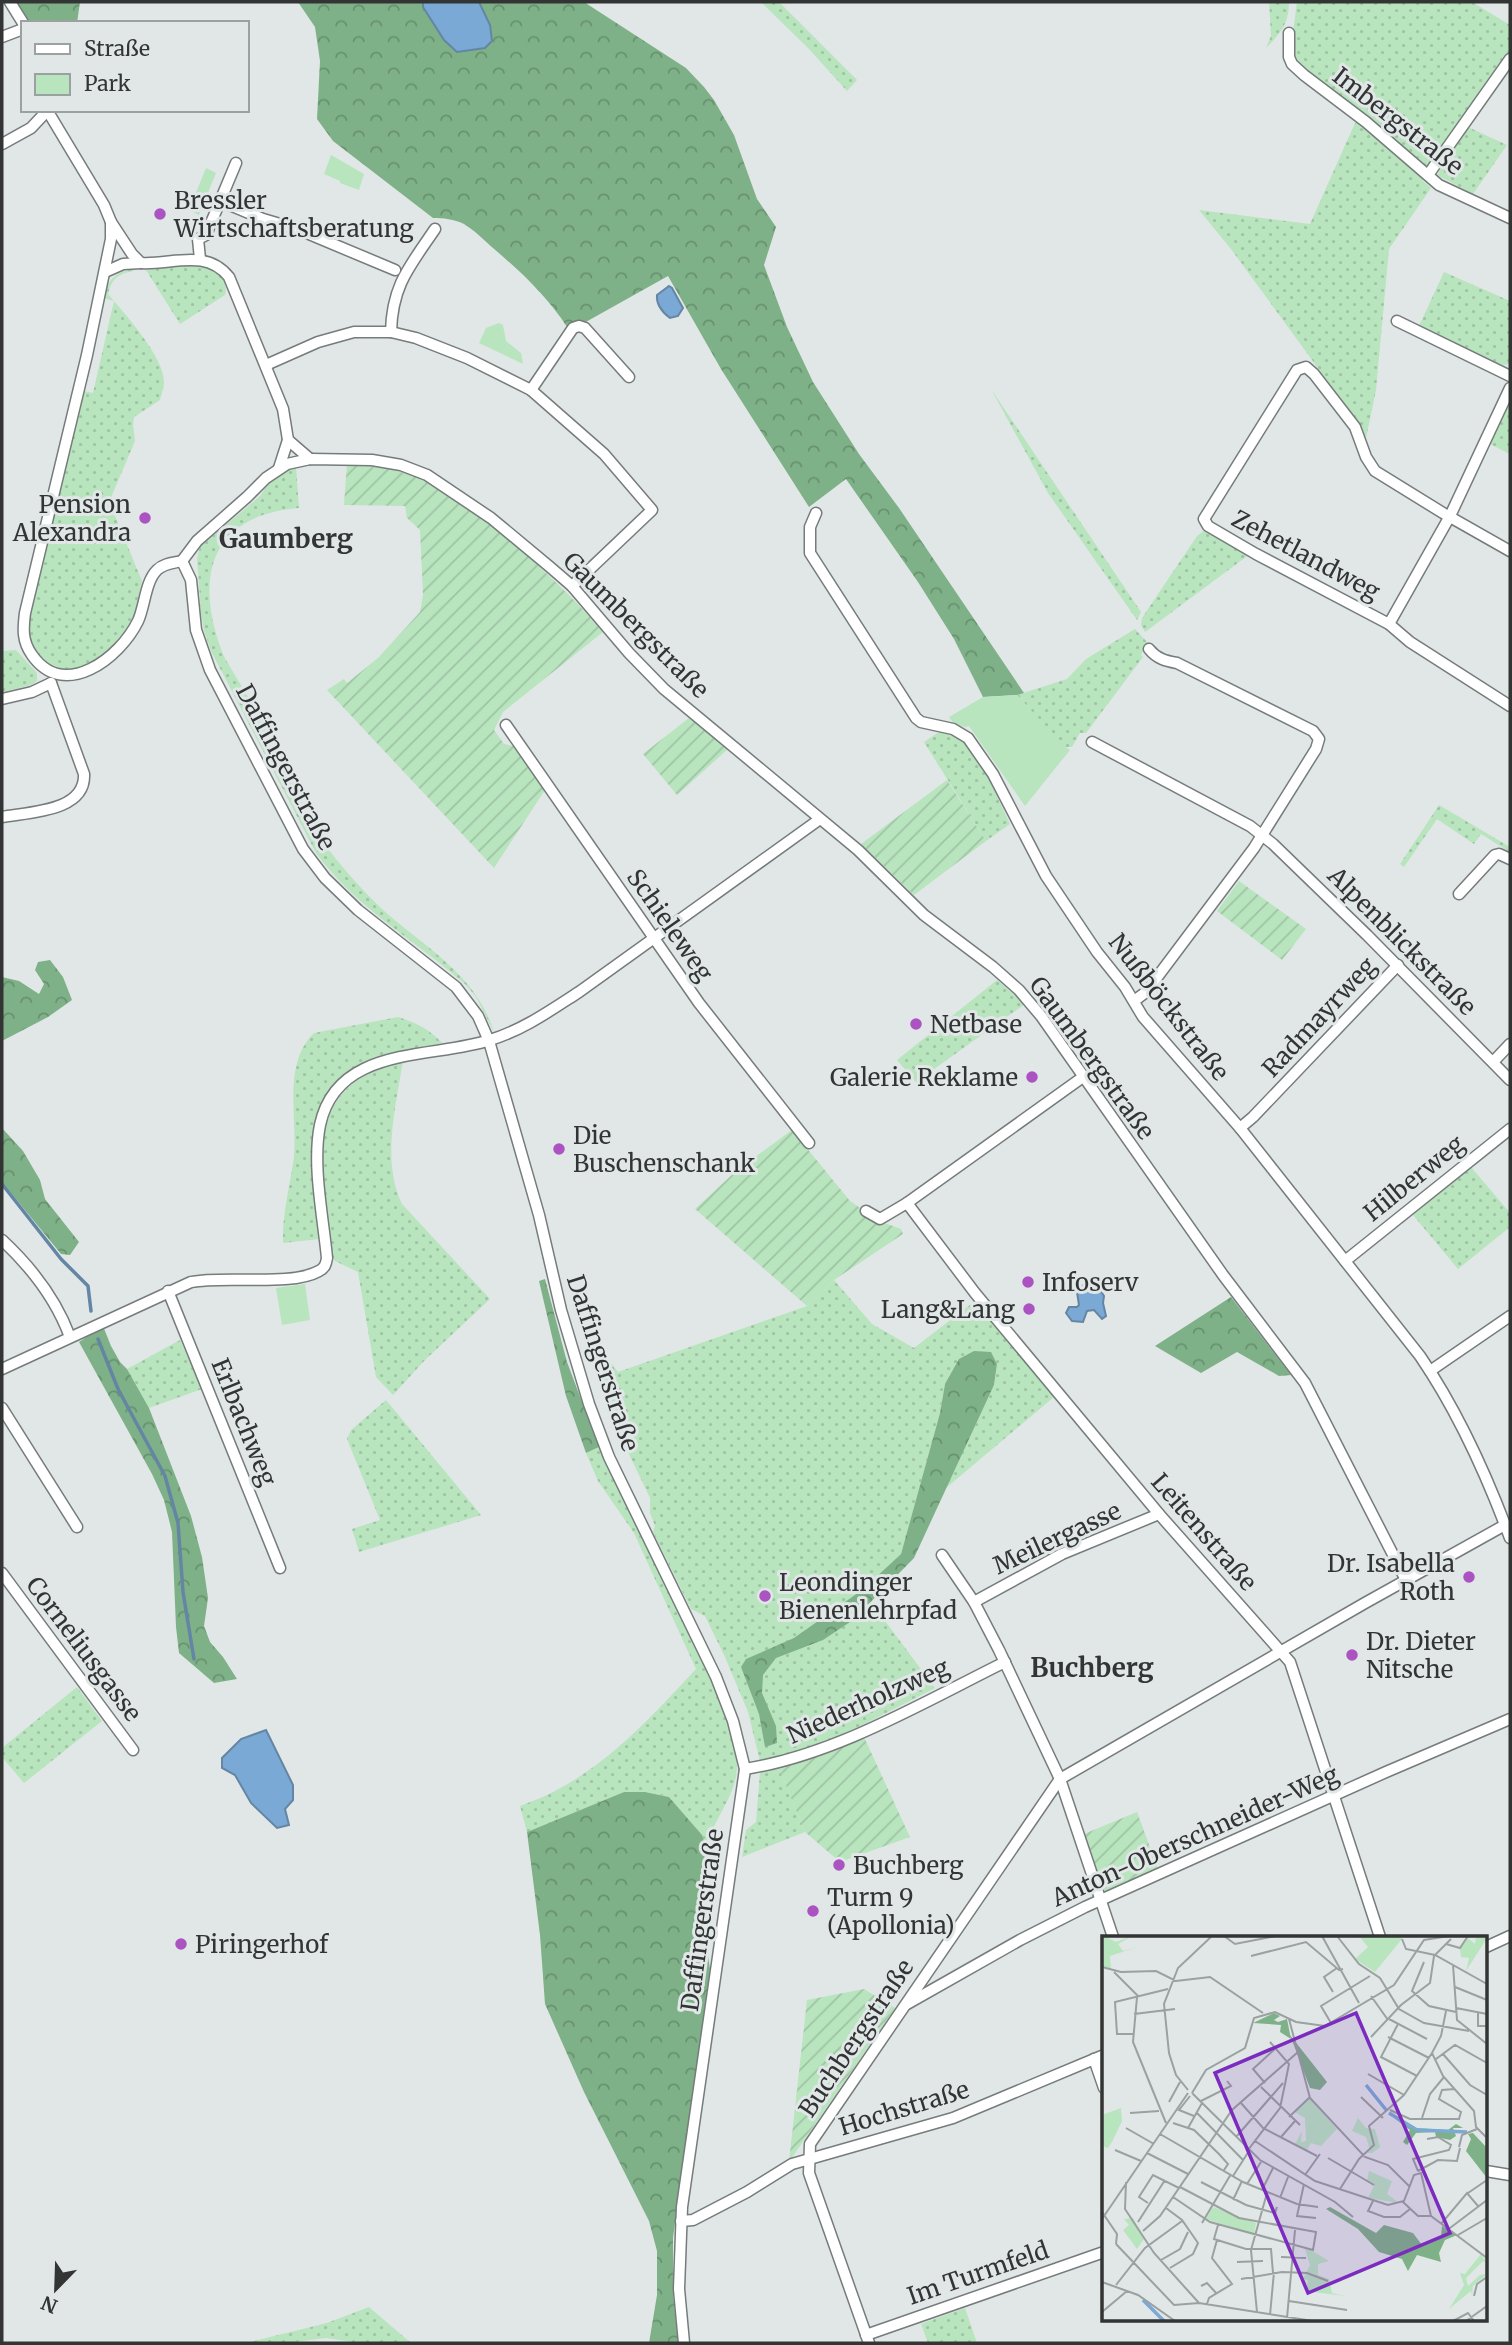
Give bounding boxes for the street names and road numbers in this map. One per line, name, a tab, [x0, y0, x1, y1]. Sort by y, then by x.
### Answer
street label: Imbergstraße	[1326, 60, 1470, 182]
street label: Zehetlandweg	[1227, 503, 1386, 607]
street label: Gaumbergstraße	[556, 545, 716, 705]
street label: Daffingerstraße	[229, 679, 343, 855]
street label: Alpenblickstraße	[1321, 860, 1483, 1022]
street label: Schieleweg	[620, 863, 720, 987]
street label: Nußböckstraße	[1102, 927, 1236, 1087]
street label: Radmayrweg	[1255, 950, 1383, 1084]
street label: Gaumbergstraße	[1022, 970, 1162, 1146]
street label: Hilberweg	[1358, 1128, 1471, 1228]
street label: Daffingerstraße	[560, 1271, 646, 1455]
street label: Erlbachweg	[204, 1354, 284, 1491]
street label: Leitenstraße	[1145, 1467, 1263, 1597]
street label: Meilergasse	[988, 1495, 1126, 1581]
street label: Corneliusgasse	[19, 1570, 149, 1728]
street label: Niederholzweg	[782, 1651, 954, 1751]
street label: Anton-Oberschneider-Weg	[1046, 1758, 1344, 1914]
street label: Daffingerstraße	[674, 1827, 730, 2013]
street label: Buchbergstraße	[792, 1953, 920, 2123]
street label: Hochstraße	[835, 2074, 973, 2142]
street label: Im Turmfeld	[903, 2234, 1053, 2312]

